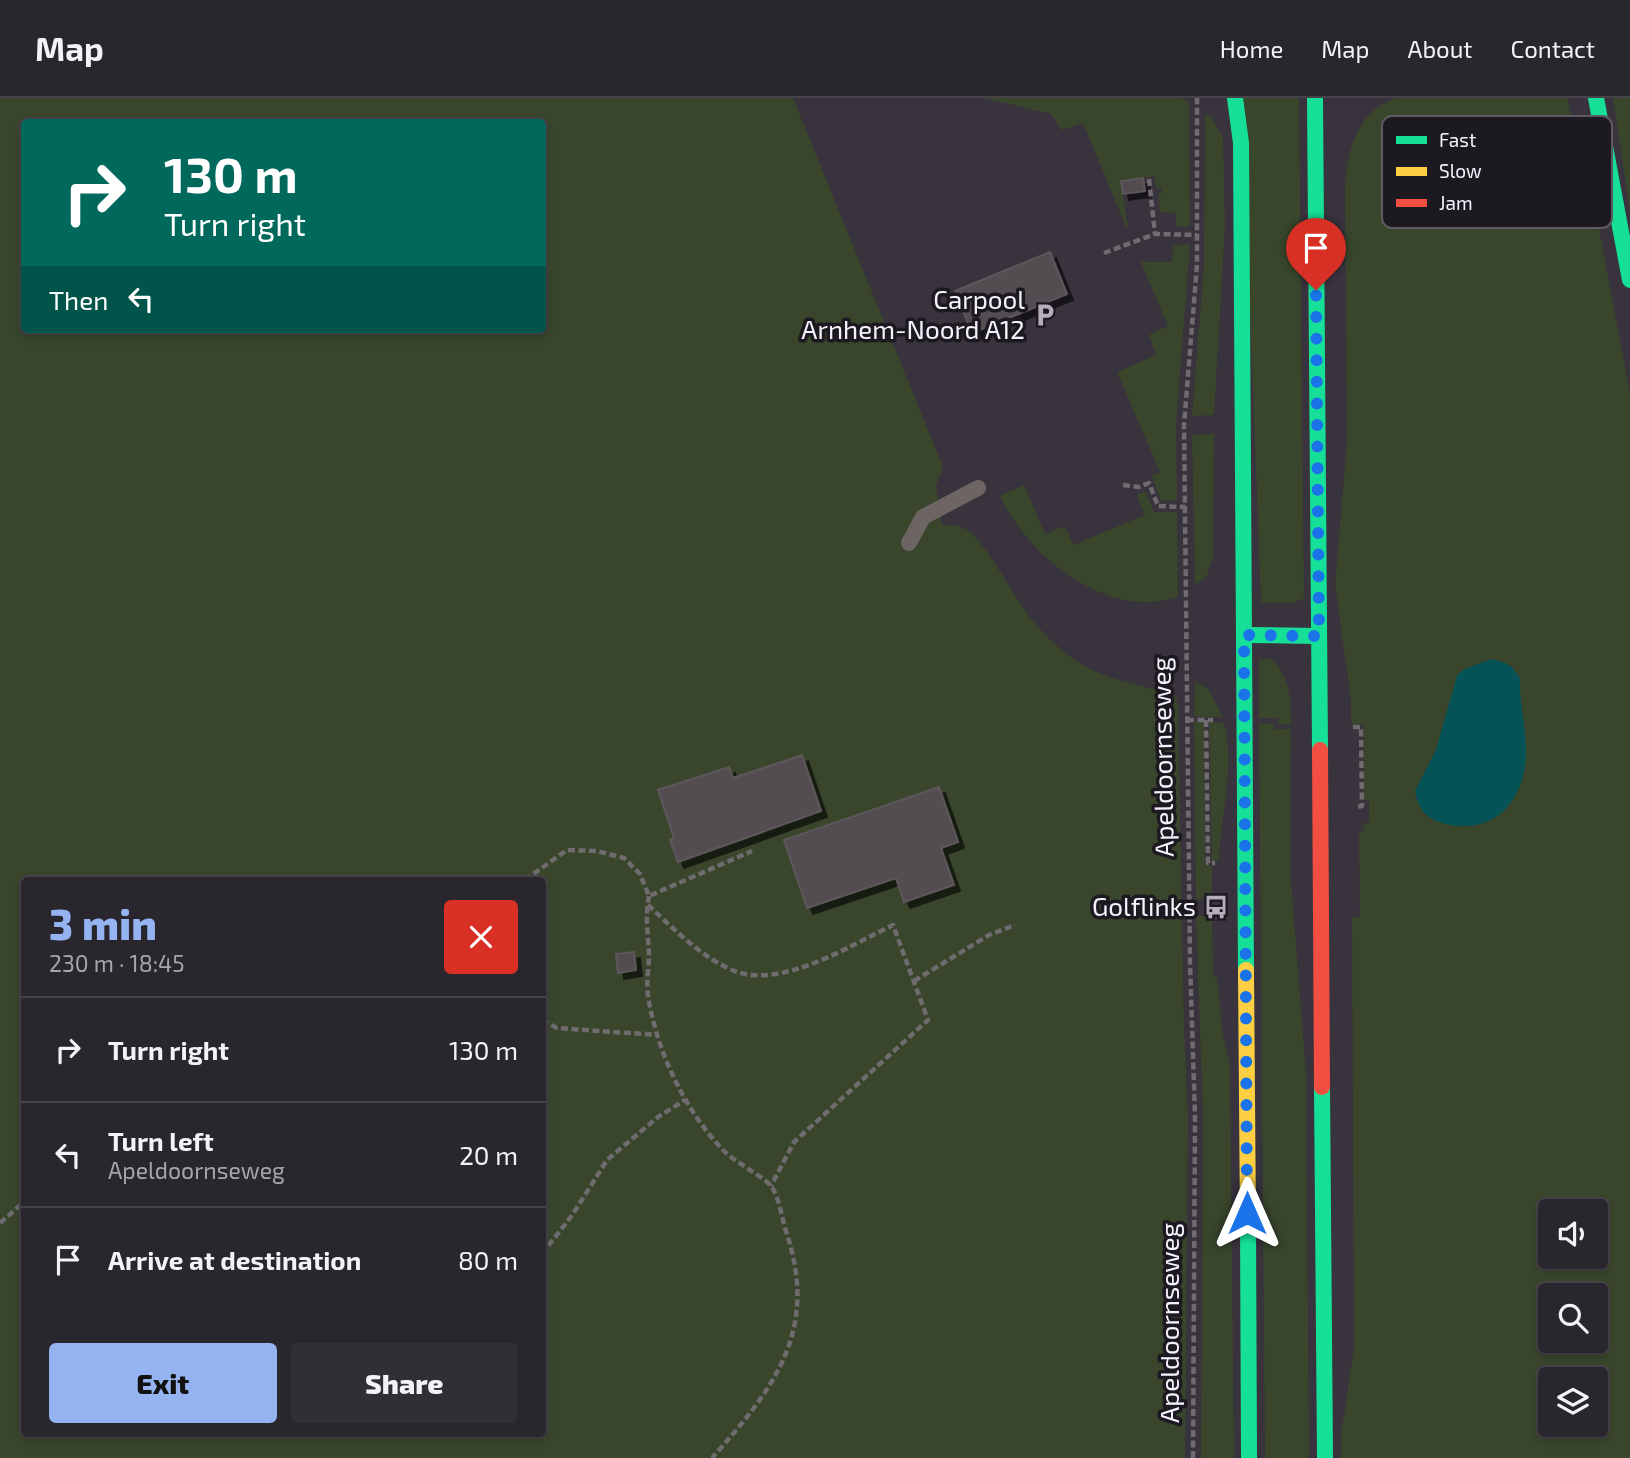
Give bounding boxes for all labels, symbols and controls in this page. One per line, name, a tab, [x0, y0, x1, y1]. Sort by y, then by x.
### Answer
text: Map	[35, 28, 104, 68]
text: Home	[1220, 34, 1283, 63]
text: Map	[1321, 34, 1369, 63]
text: About	[1407, 34, 1473, 63]
text: Contact	[1511, 34, 1595, 63]
legend	[1382, 116, 1612, 228]
text: Fast	[1439, 128, 1476, 151]
text: 130 m	[164, 144, 298, 203]
icon: right	[49, 147, 140, 238]
text: Slow	[1439, 159, 1482, 182]
text: Jam	[1439, 191, 1473, 214]
text: Turn right	[164, 204, 306, 242]
pin	[1286, 218, 1346, 290]
icon: arrive	[1297, 229, 1335, 267]
icon: left	[122, 280, 160, 318]
place label: Carpool Arnhem-Noord A12	[801, 283, 1025, 344]
text: Then	[49, 284, 108, 315]
parking icon: Carpool Arnhem-Noord A12	[1031, 301, 1059, 329]
street label: Apeldoornseweg	[1144, 657, 1179, 857]
place label: Golflinks	[1092, 890, 1196, 921]
bus stop icon: Golflinks	[1202, 893, 1230, 921]
text: 3 min	[49, 898, 157, 948]
button: close	[444, 900, 518, 974]
text: 230 m · 18:45	[49, 949, 185, 977]
icon: right	[49, 1031, 87, 1069]
text: Turn right	[108, 1034, 229, 1065]
text: 130 m	[449, 1034, 518, 1065]
text: Turn left	[108, 1125, 214, 1156]
icon: left	[49, 1136, 87, 1174]
text: 20 m	[459, 1139, 518, 1170]
text: Apeldoornseweg	[108, 1156, 285, 1184]
position arrow	[1210, 1176, 1284, 1250]
map controls	[1538, 1199, 1608, 1437]
button: sound	[1538, 1199, 1608, 1269]
street label: Apeldoornseweg	[1153, 1223, 1184, 1423]
icon: arrive	[49, 1241, 87, 1279]
text: Arrive at destination	[108, 1244, 361, 1275]
text: 80 m	[458, 1244, 518, 1275]
button: search	[1538, 1283, 1608, 1353]
button: Exit	[49, 1343, 277, 1423]
button: Share	[291, 1343, 518, 1423]
button: layers	[1538, 1367, 1608, 1437]

